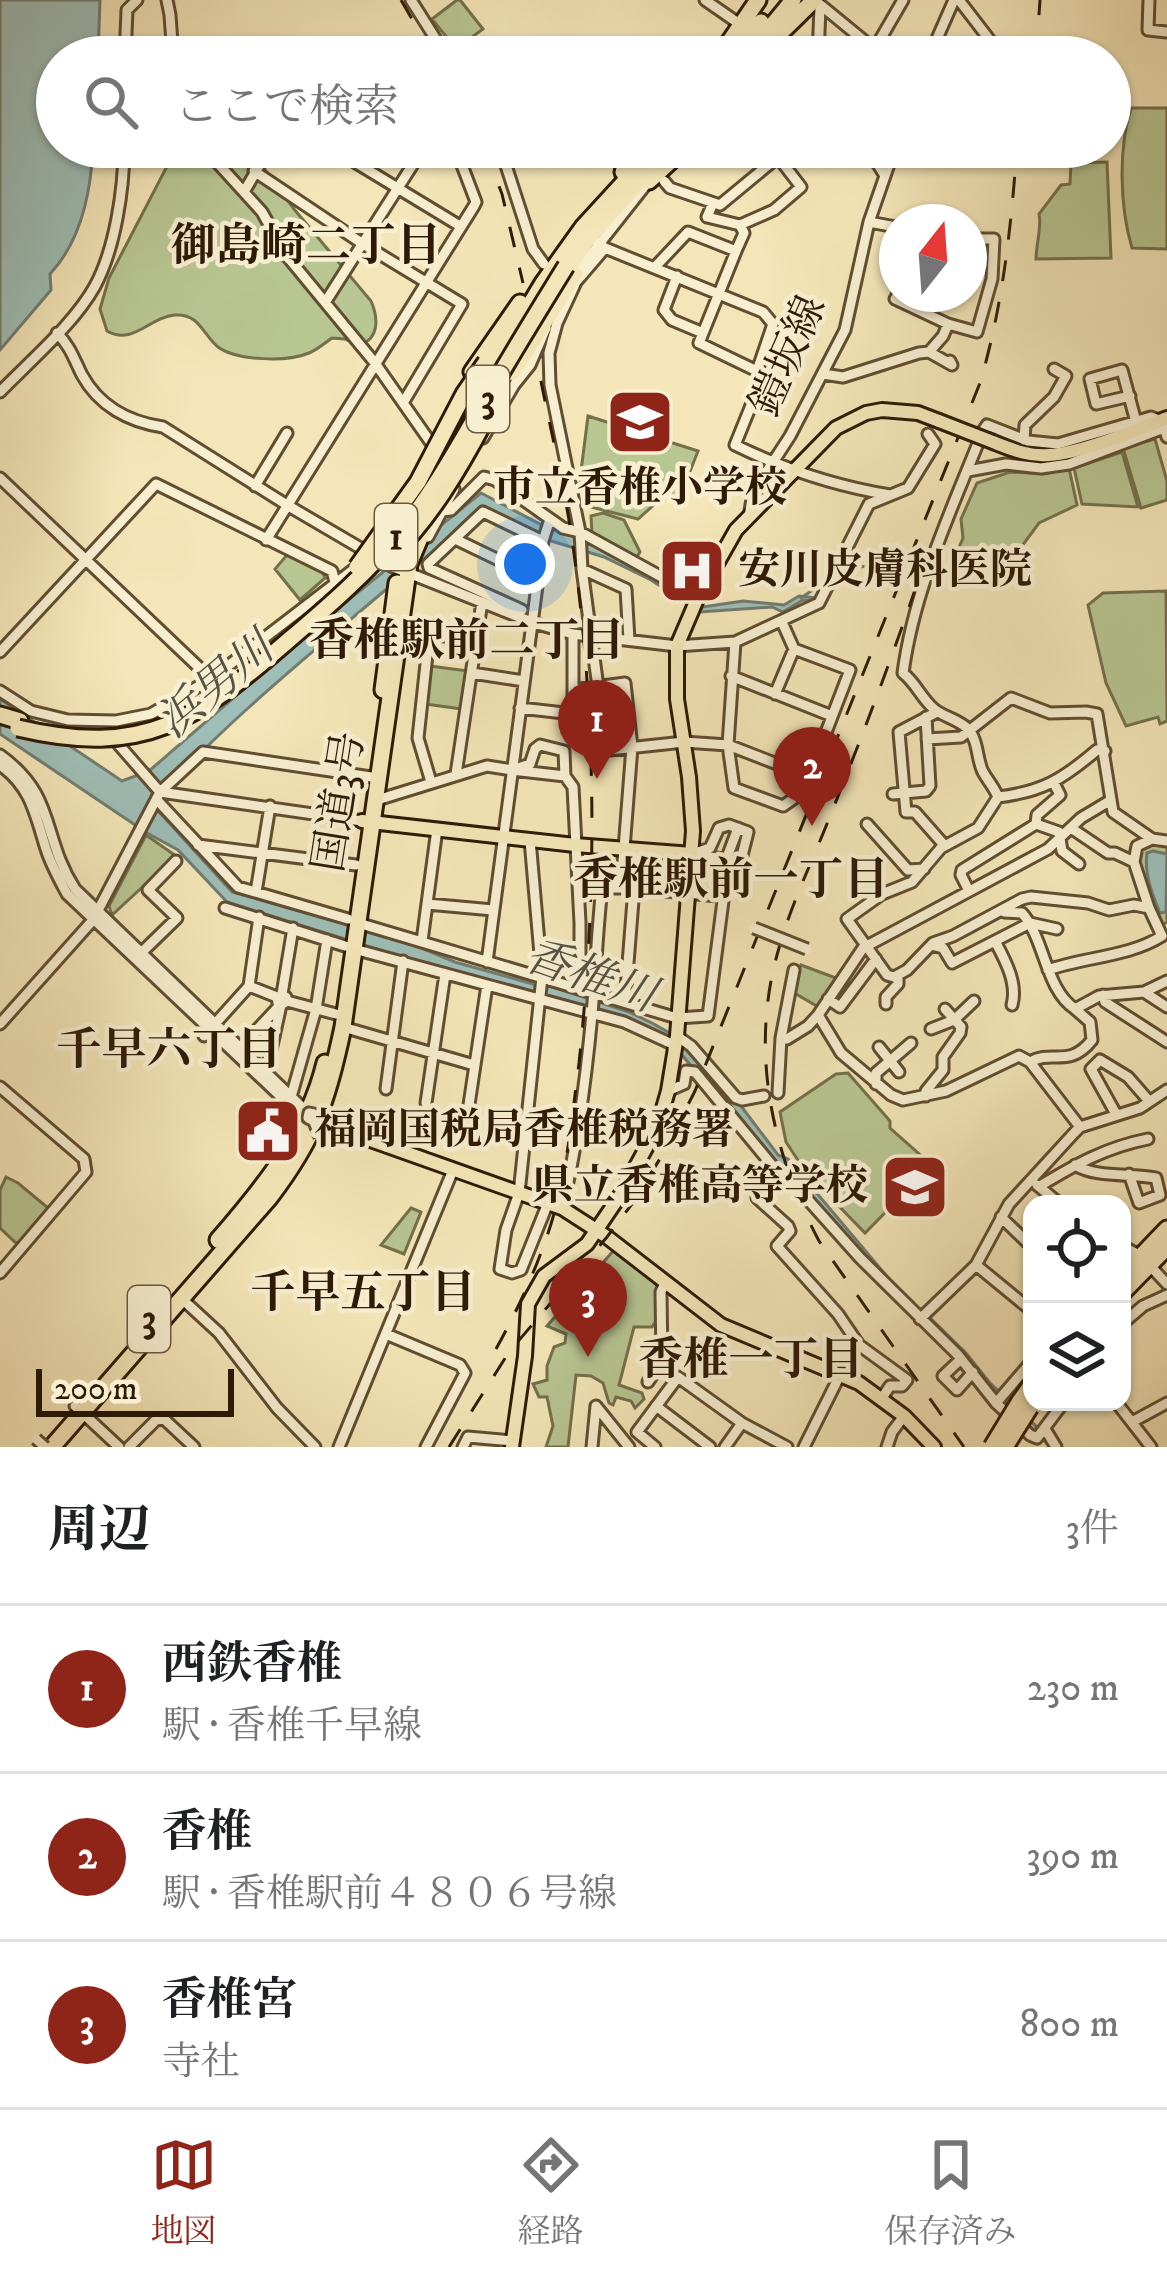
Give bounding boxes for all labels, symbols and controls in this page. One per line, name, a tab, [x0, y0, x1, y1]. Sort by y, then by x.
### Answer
search box	[36, 36, 1131, 168]
icon: search	[78, 69, 144, 135]
text: ここで検索	[174, 80, 399, 136]
north arrow	[879, 204, 987, 312]
district label: 御島崎二丁目	[171, 219, 441, 275]
street label: 鎧坂線	[740, 288, 838, 424]
road number: 3	[467, 366, 509, 432]
school or university icon: 市立香椎小学校	[605, 387, 675, 457]
place label: 市立香椎小学校	[493, 463, 787, 515]
road number: 1	[375, 504, 417, 570]
your location	[495, 534, 555, 594]
hospital icon: 安川皮膚科医院	[657, 536, 727, 606]
place label: 安川皮膚科医院	[738, 545, 1032, 597]
district label: 香椎駅前二丁目	[309, 614, 625, 670]
water label: 浜男川	[146, 618, 290, 751]
pin: 1	[558, 680, 636, 779]
pin: 2	[773, 727, 851, 826]
street label: 国道3号	[303, 728, 377, 876]
district label: 香椎駅前一丁目	[573, 853, 889, 909]
water label: 香椎川	[517, 929, 668, 1027]
district label: 千早六丁目	[56, 1023, 282, 1079]
public building icon: 福岡国税局香椎税務署	[233, 1096, 303, 1166]
place label: 福岡国税局香椎税務署	[314, 1105, 734, 1157]
school or university icon: 県立香椎高等学校	[880, 1152, 950, 1222]
place label: 県立香椎高等学校	[532, 1161, 868, 1213]
map controls	[1023, 1195, 1131, 1411]
button: locate	[1023, 1195, 1131, 1303]
pin: 3	[549, 1258, 627, 1357]
district label: 千早五丁目	[250, 1266, 476, 1322]
road number: 3	[128, 1286, 170, 1352]
button: layers	[1023, 1303, 1131, 1411]
district label: 香椎一丁目	[638, 1333, 864, 1389]
scale bar	[36, 1363, 234, 1416]
text: 200 m	[54, 1369, 138, 1410]
text: 周辺	[48, 1499, 150, 1563]
text: 3件	[1065, 1505, 1119, 1554]
text: 西鉄香椎	[162, 1637, 342, 1693]
text: 1	[80, 1664, 94, 1713]
text: 230 m	[1027, 1664, 1119, 1713]
text: 駅 · 香椎千早線	[162, 1702, 422, 1751]
text: 香椎	[162, 1805, 252, 1861]
text: 2	[77, 1832, 97, 1881]
text: 390 m	[1026, 1832, 1119, 1881]
text: 駅 · 香椎駅前４８０６号線	[162, 1870, 617, 1919]
text: 香椎宮	[162, 1973, 297, 2029]
text: 3	[80, 2000, 94, 2049]
text: 800 m	[1020, 2000, 1119, 2049]
text: 寺社	[162, 2038, 240, 2087]
tab: 地図	[151, 2132, 217, 2253]
tab: 経路	[518, 2132, 584, 2253]
tab: 保存済み	[885, 2132, 1017, 2253]

